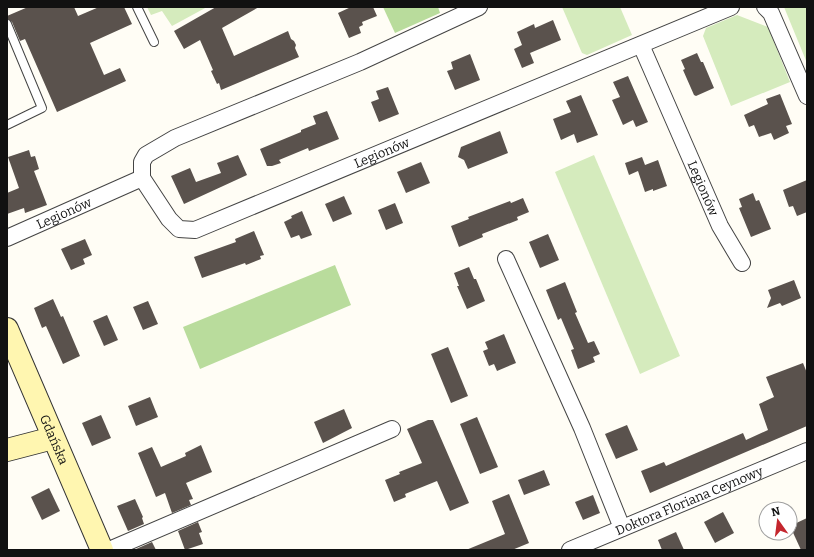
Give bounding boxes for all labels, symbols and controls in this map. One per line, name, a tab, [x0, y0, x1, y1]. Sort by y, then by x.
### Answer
street label: Legionów	[352, 134, 412, 171]
street label: Legionów	[685, 158, 722, 218]
street label: Legionów	[34, 194, 94, 232]
street label: Gdańska	[37, 412, 72, 466]
street label: Doktora Floriana Ceynowy	[613, 463, 765, 538]
north arrow	[758, 501, 798, 541]
text: N	[770, 504, 782, 519]

